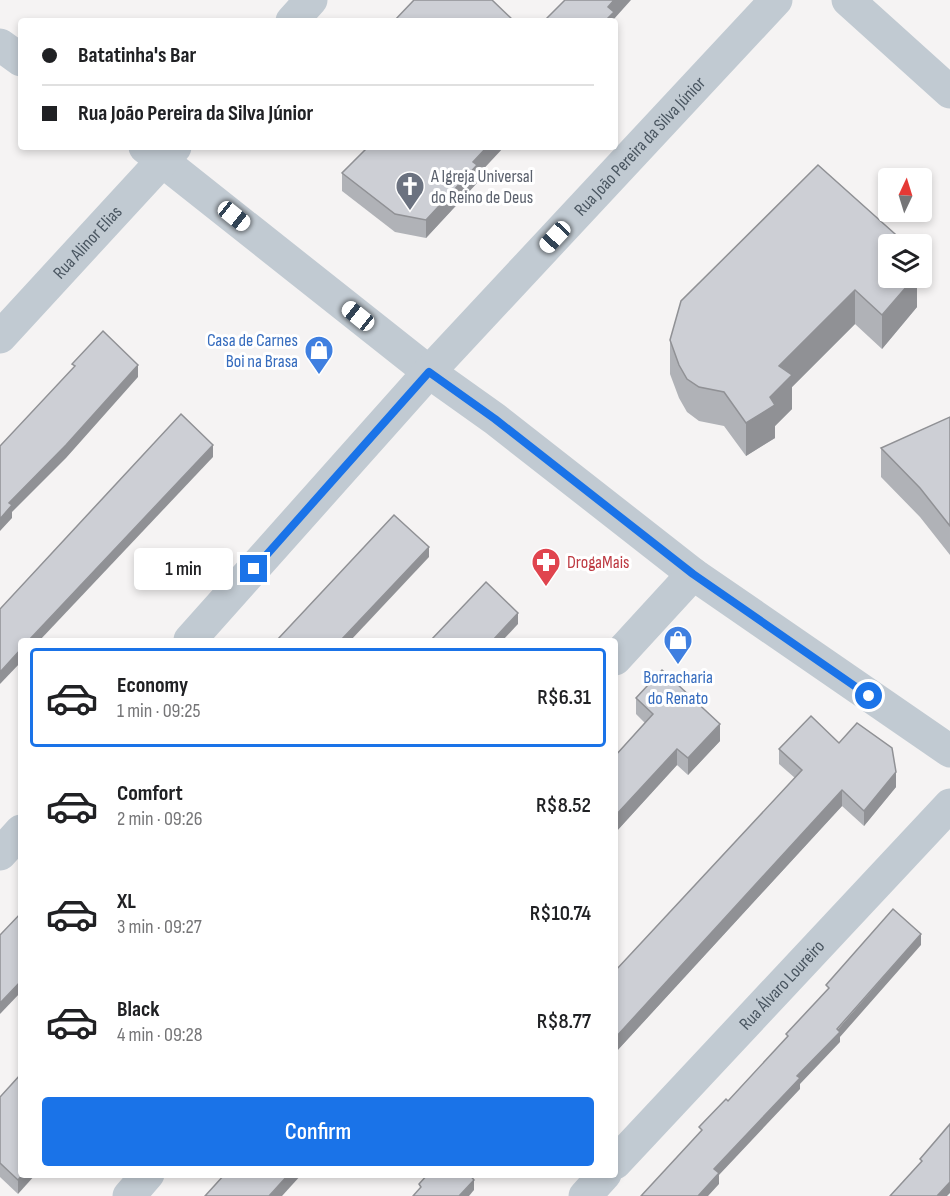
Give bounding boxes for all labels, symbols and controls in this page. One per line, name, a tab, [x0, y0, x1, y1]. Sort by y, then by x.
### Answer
text: Batatinha's Bar	[78, 42, 196, 69]
street label: Rua João Pereira da Silva Júnior	[570, 72, 710, 220]
text: Rua João Pereira da Silva Júnior	[78, 100, 313, 127]
place label: A Igreja Universal do Reino de Deus	[430, 166, 533, 208]
north arrow	[878, 168, 932, 222]
map controls	[878, 168, 932, 288]
church icon: A Igreja Universal do Reino de Deus	[394, 170, 426, 212]
car	[214, 198, 254, 234]
street label: Rua Alinor Elias	[49, 201, 126, 283]
car	[536, 218, 574, 256]
button: layers	[878, 234, 932, 288]
car	[338, 298, 378, 334]
place label: Casa de Carnes Boi na Brasa	[207, 330, 298, 372]
shop icon: Casa de Carnes Boi na Brasa	[303, 334, 335, 376]
pharmacy icon: DrogaMais	[530, 546, 562, 588]
callout: 1 min	[134, 548, 233, 590]
place label: DrogaMais	[567, 552, 629, 573]
route end	[240, 555, 267, 582]
text: 1 min	[165, 557, 202, 581]
shop icon: Borracharia do Renato	[662, 624, 694, 666]
place label: Borracharia do Renato	[643, 667, 713, 709]
icon: car	[45, 671, 99, 725]
text: Economy	[117, 672, 188, 699]
route start	[855, 682, 882, 709]
text: R$6.31	[537, 684, 591, 711]
text: 1 min · 09:25	[117, 699, 200, 723]
icon: car	[45, 779, 99, 833]
text: Comfort	[117, 780, 183, 807]
text: R$8.52	[536, 792, 591, 819]
text: 2 min · 09:26	[117, 807, 202, 831]
icon: car	[45, 887, 99, 941]
text: XL	[117, 888, 136, 915]
text: R$10.74	[530, 900, 591, 927]
text: 3 min · 09:27	[117, 915, 202, 939]
street label: Rua Álvaro Loureiro	[735, 936, 829, 1034]
icon: car	[45, 995, 99, 1049]
text: Black	[117, 996, 159, 1023]
text: R$8.77	[537, 1008, 591, 1035]
text: 4 min · 09:28	[117, 1023, 203, 1047]
button: Confirm	[42, 1097, 594, 1166]

